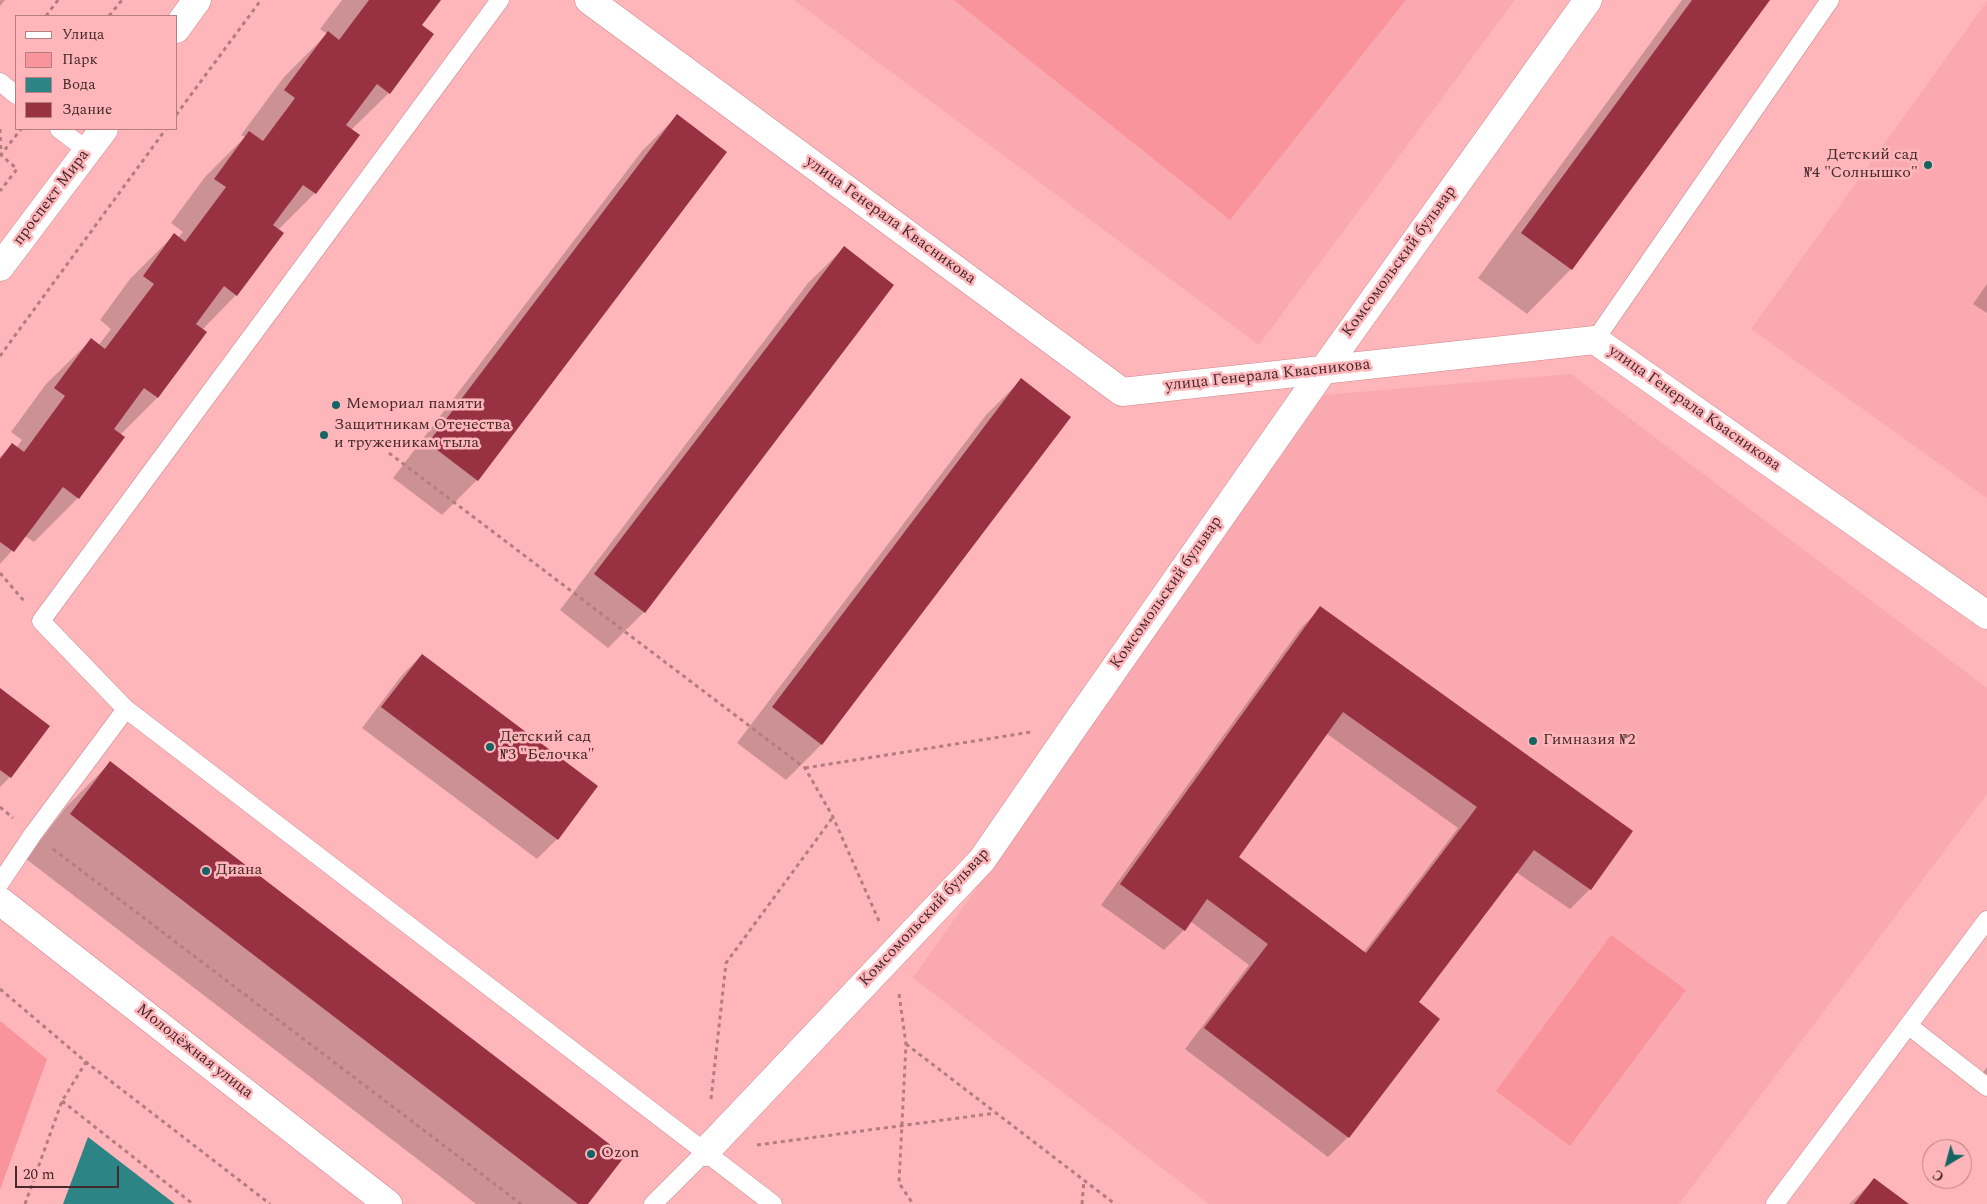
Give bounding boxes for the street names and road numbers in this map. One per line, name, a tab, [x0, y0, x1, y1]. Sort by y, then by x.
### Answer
street label: проспект Мира	[10, 146, 94, 250]
street label: улица Генерала Квасникова	[801, 153, 979, 289]
street label: Комсомольский бульвар	[1339, 183, 1461, 341]
street label: улица Генерала Квасникова	[1604, 342, 1784, 476]
street label: улица Генерала Квасникова	[1164, 356, 1372, 396]
street label: Комсомольский бульвар	[1107, 513, 1227, 673]
street label: Комсомольский бульвар	[856, 845, 994, 991]
street label: Молодёжная улица	[132, 1000, 256, 1104]

